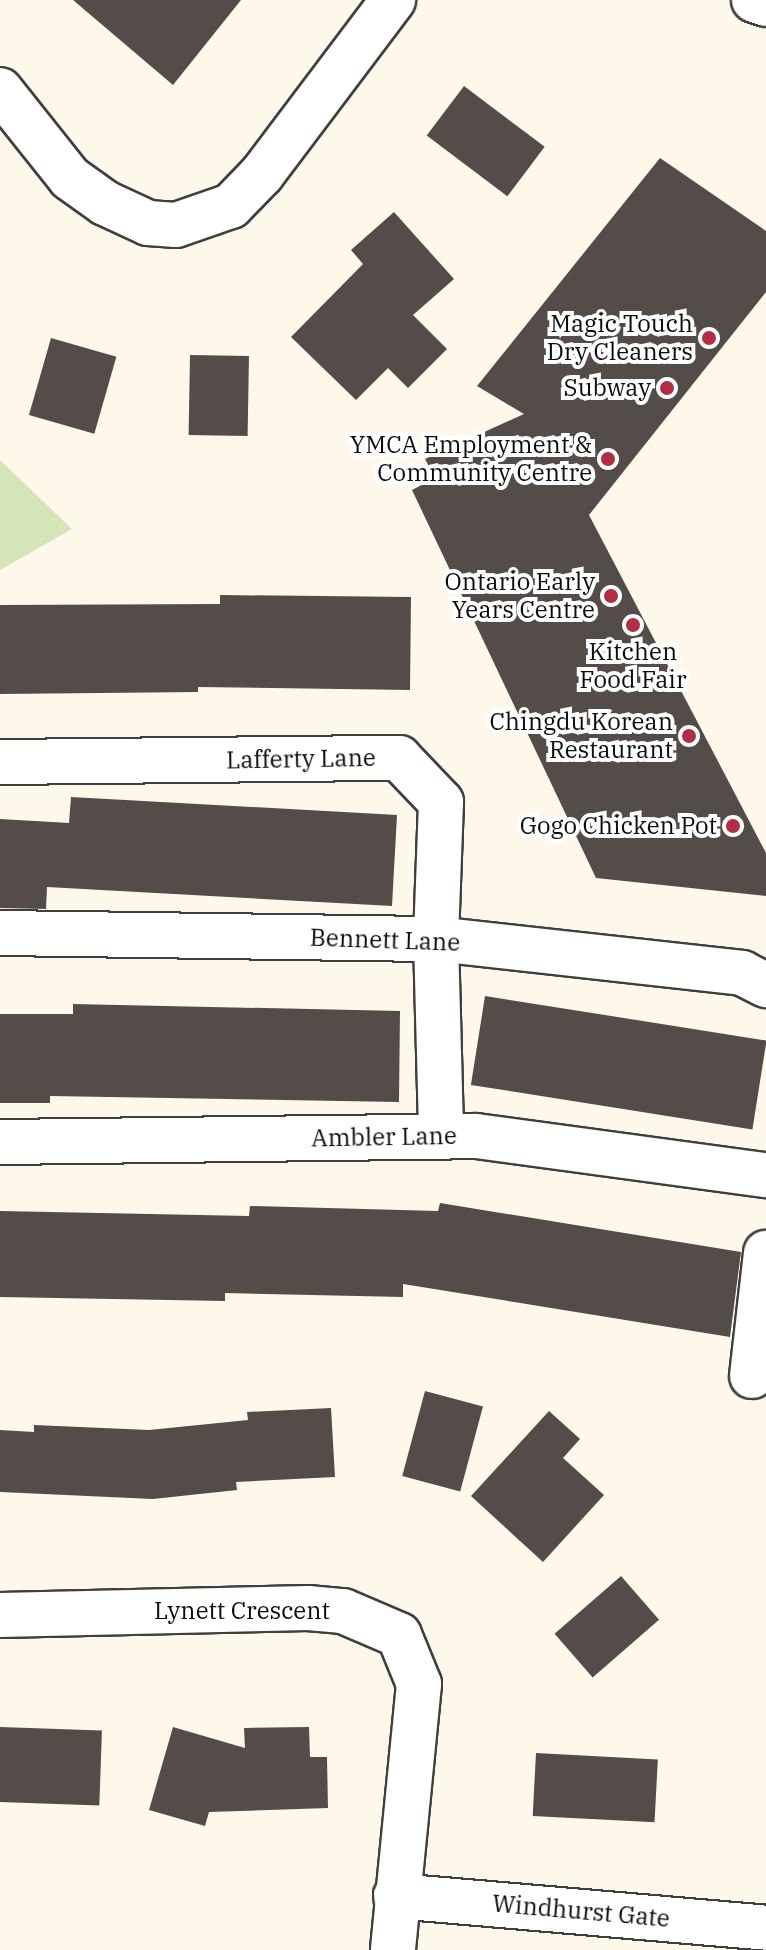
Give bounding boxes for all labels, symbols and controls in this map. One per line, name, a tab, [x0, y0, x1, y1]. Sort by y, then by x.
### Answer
place label: Magic Touch Dry Cleaners	[547, 310, 693, 366]
marker: Magic Touch Dry Cleaners	[700, 329, 718, 347]
place label: Subway	[564, 374, 651, 402]
marker: Subway	[658, 379, 676, 397]
place label: YMCA Employment & Community Centre	[350, 431, 592, 487]
marker: YMCA Employment & Community Centre	[599, 450, 617, 468]
place label: Ontario Early Years Centre	[444, 568, 595, 624]
marker: Ontario Early Years Centre	[602, 587, 620, 605]
marker: Kitchen Food Fair	[624, 616, 642, 634]
place label: Kitchen Food Fair	[579, 638, 687, 694]
place label: Chingdu Korean Restaurant	[490, 708, 673, 764]
marker: Chingdu Korean Restaurant	[680, 727, 698, 745]
street label: Lafferty Lane	[226, 743, 376, 775]
place label: Gogo Chicken Pot	[520, 812, 717, 840]
marker: Gogo Chicken Pot	[724, 817, 742, 835]
street label: Bennett Lane	[309, 923, 461, 957]
street label: Ambler Lane	[311, 1121, 457, 1153]
street label: Lynett Crescent	[154, 1597, 330, 1625]
street label: Windhurst Gate	[491, 1889, 671, 1933]

